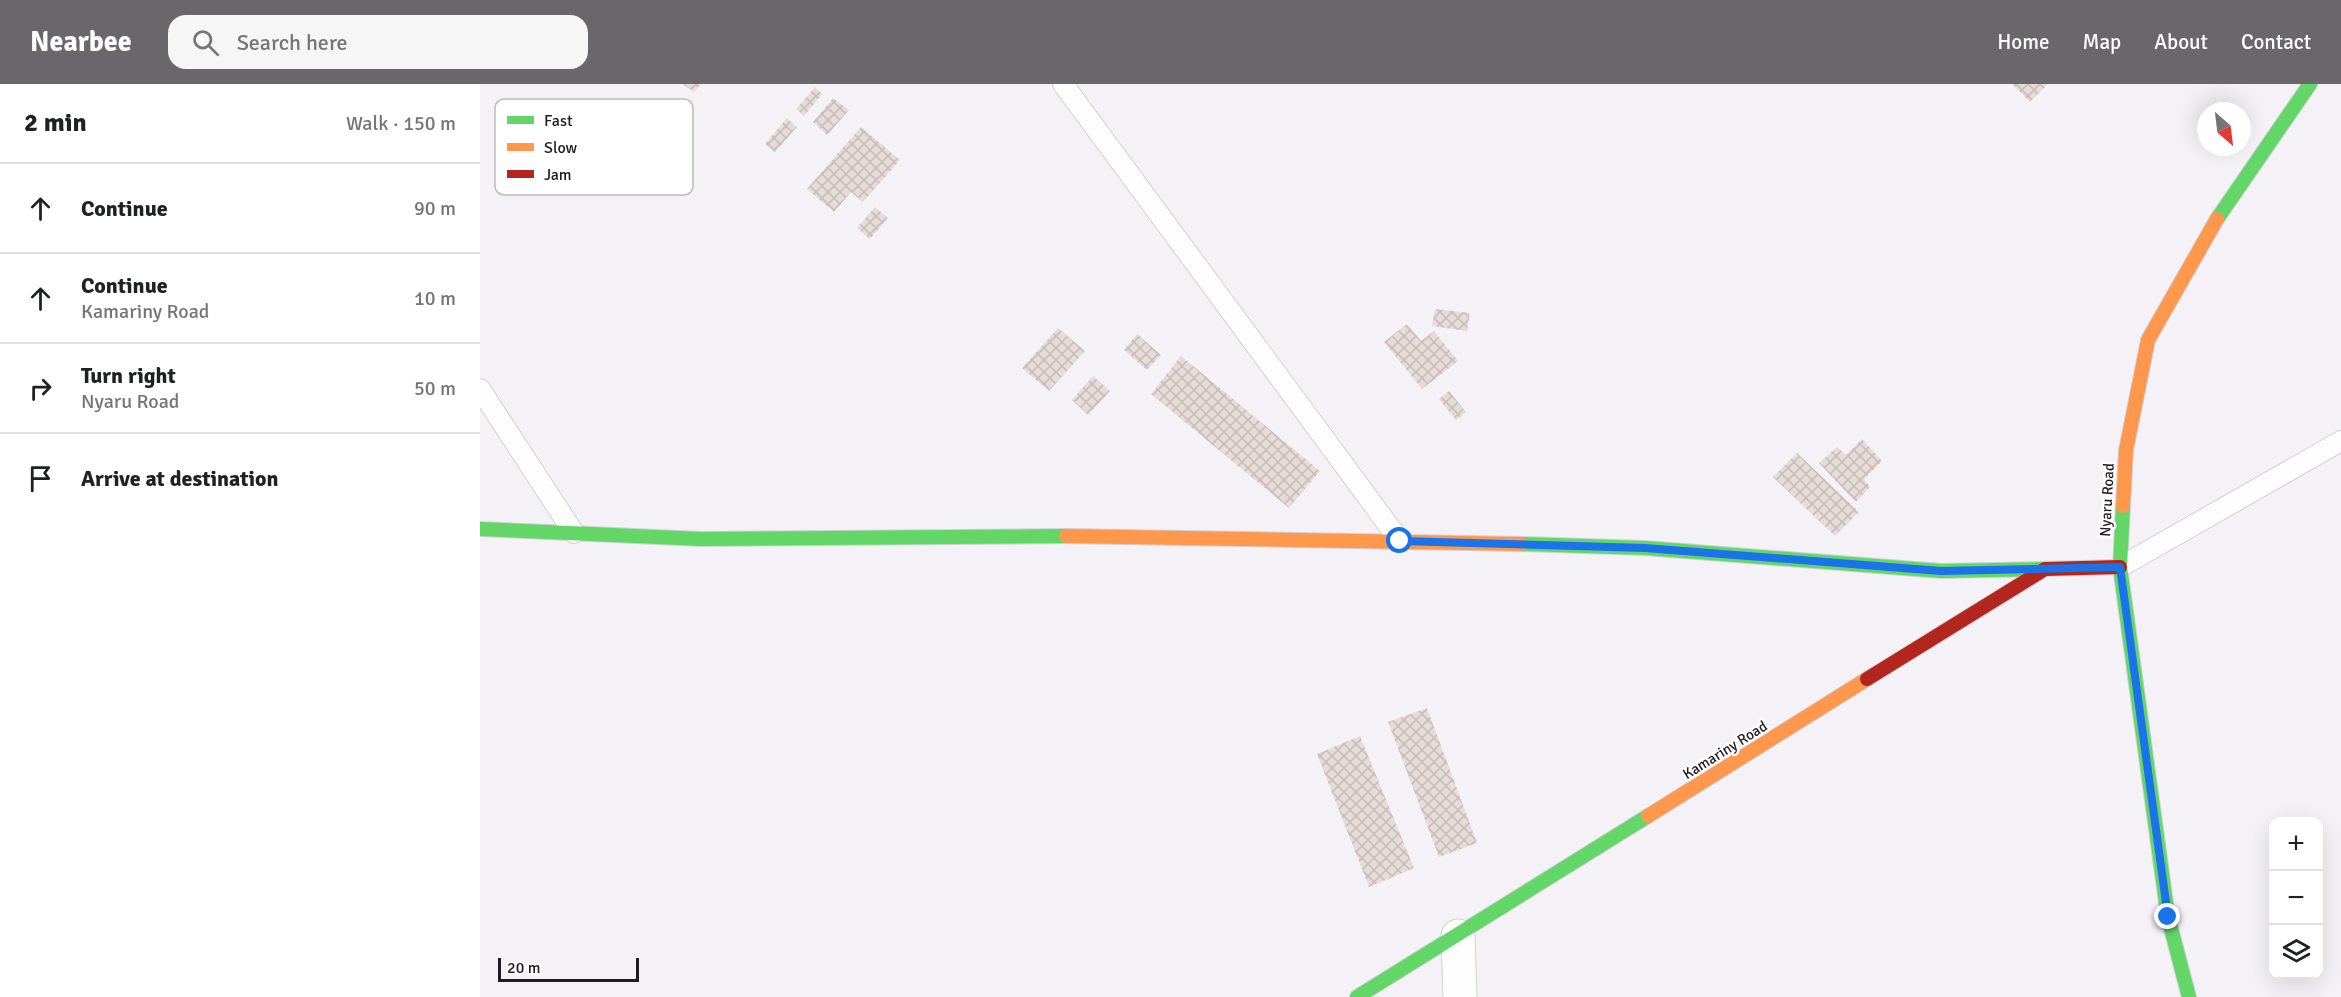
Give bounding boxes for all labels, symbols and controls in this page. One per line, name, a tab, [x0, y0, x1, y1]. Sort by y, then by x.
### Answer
search box	[168, 15, 588, 69]
text: Nearbee	[30, 25, 132, 59]
icon: search	[189, 26, 222, 59]
text: Search here	[237, 29, 348, 56]
text: Home	[1997, 29, 2050, 55]
text: Map	[2083, 29, 2121, 55]
text: About	[2154, 29, 2208, 55]
text: Contact	[2241, 29, 2311, 55]
legend	[495, 99, 693, 195]
north arrow	[2197, 102, 2251, 156]
text: 2 min	[24, 107, 87, 139]
text: Walk · 150 m	[346, 111, 456, 136]
text: Fast	[544, 111, 573, 131]
text: Slow	[544, 138, 578, 158]
text: Jam	[544, 165, 572, 185]
icon: ahead	[24, 192, 57, 225]
text: Continue	[81, 195, 168, 222]
text: 90 m	[414, 196, 456, 221]
text: Continue	[81, 272, 168, 299]
icon: ahead	[24, 282, 57, 315]
text: 10 m	[414, 286, 456, 311]
text: Kamariny Road	[81, 299, 209, 324]
text: Turn right	[81, 362, 176, 389]
icon: right	[24, 372, 57, 405]
text: 50 m	[414, 376, 456, 401]
text: Nyaru Road	[81, 389, 179, 414]
icon: arrive	[24, 462, 57, 495]
street label: Nyaru Road	[2096, 463, 2118, 537]
text: Arrive at destination	[81, 465, 278, 492]
route start	[1386, 527, 1412, 553]
street label: Kamariny Road	[1679, 717, 1771, 783]
map controls	[2269, 817, 2323, 979]
button: +	[2269, 817, 2323, 871]
button: −	[2269, 871, 2323, 925]
route end	[2154, 903, 2180, 929]
button: layers	[2269, 925, 2323, 979]
scale bar	[498, 955, 639, 982]
text: 20 m	[507, 958, 541, 978]

